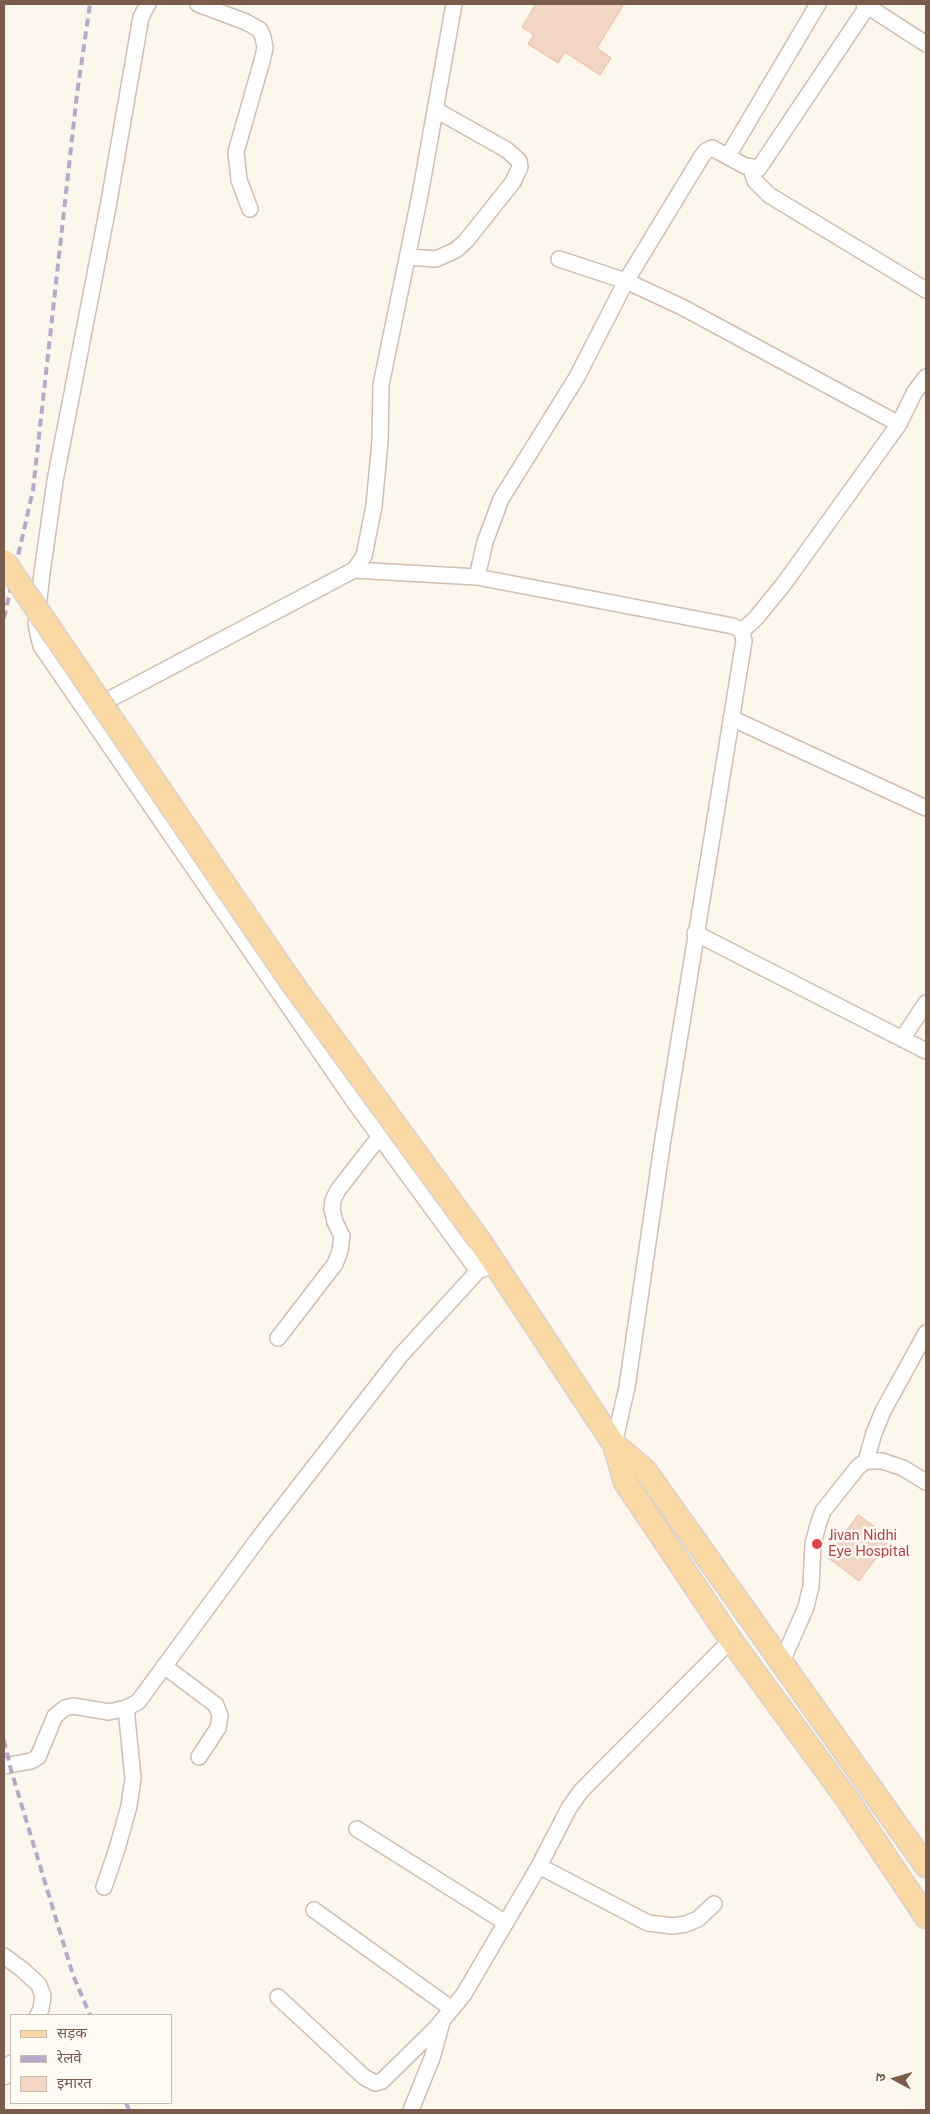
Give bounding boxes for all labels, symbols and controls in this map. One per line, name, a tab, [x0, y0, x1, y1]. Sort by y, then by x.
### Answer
place label: Jivan Nidhi Eye Hospital	[828, 1528, 910, 1560]
marker: Jivan Nidhi Eye Hospital	[810, 1537, 824, 1551]
legend	[10, 2014, 172, 2104]
text: सड़क	[57, 2024, 87, 2041]
text: रेलवे	[57, 2049, 82, 2066]
north arrow	[870, 2054, 920, 2104]
text: उ	[872, 2073, 888, 2082]
text: इमारत	[57, 2074, 92, 2091]

